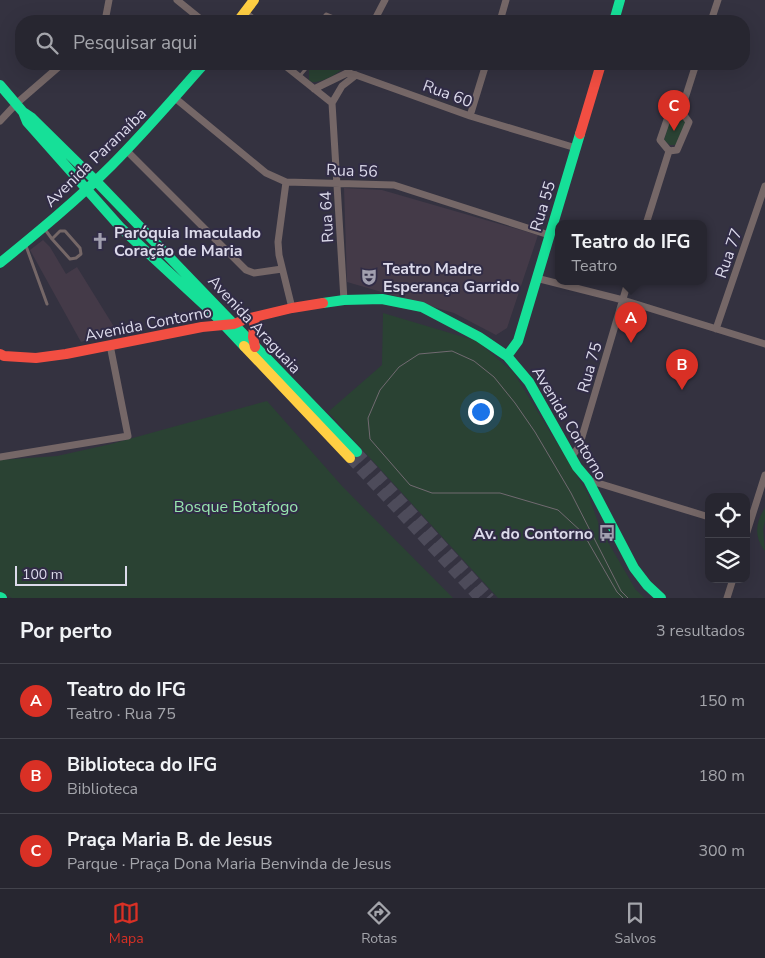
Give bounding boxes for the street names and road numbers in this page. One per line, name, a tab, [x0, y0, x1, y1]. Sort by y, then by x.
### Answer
street label: Rua 60	[420, 75, 476, 113]
street label: Avenida Paranaíba	[40, 103, 152, 212]
street label: Rua 56	[326, 159, 378, 183]
street label: Rua 55	[525, 178, 561, 234]
street label: Rua 64	[315, 190, 339, 243]
street label: Rua 77	[710, 225, 748, 281]
street label: Avenida Araguaia	[203, 271, 306, 379]
street label: Avenida Contorno	[83, 301, 214, 347]
street label: Rua 75	[572, 339, 608, 395]
street label: Avenida Contorno	[527, 363, 612, 485]

